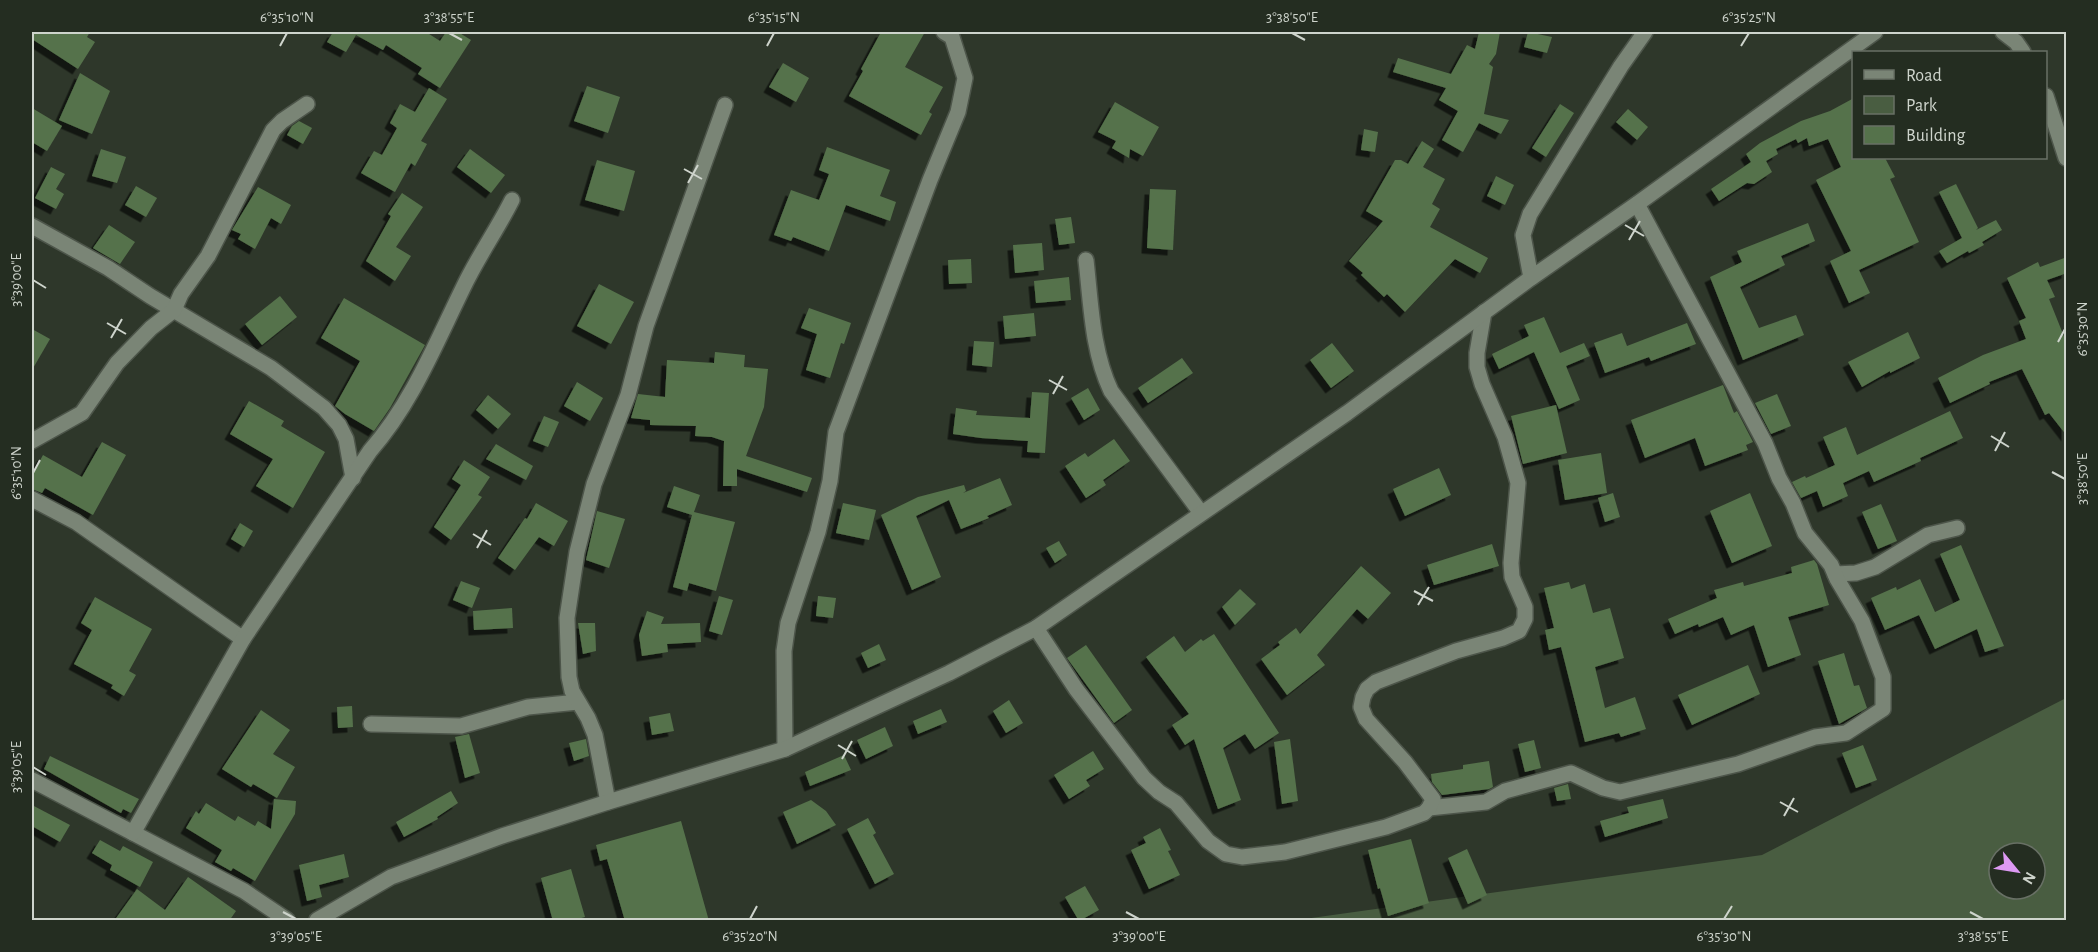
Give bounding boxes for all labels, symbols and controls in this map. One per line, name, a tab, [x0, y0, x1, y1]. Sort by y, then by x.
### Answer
text: 6°35'10"N	[260, 10, 314, 25]
text: 3°38'55"E	[424, 10, 474, 25]
text: 6°35'15"N	[748, 10, 800, 25]
text: 3°38'50"E	[1266, 10, 1318, 25]
text: 6°35'25"N	[1722, 10, 1776, 25]
legend	[1852, 51, 2047, 159]
text: Road	[1906, 67, 1942, 85]
text: Park	[1906, 97, 1938, 115]
text: Building	[1906, 127, 1966, 145]
text: 3°39'00"E	[9, 253, 24, 307]
text: 6°35'30"N	[2075, 302, 2090, 356]
text: 6°35'10"N	[9, 446, 24, 500]
text: 3°38'50"E	[2075, 453, 2090, 505]
text: 3°39'05"E	[9, 741, 24, 793]
north arrow	[1987, 841, 2047, 901]
text: N	[2019, 869, 2039, 887]
text: 3°39'05"E	[270, 929, 322, 944]
text: 6°35'20"N	[722, 929, 778, 944]
text: 3°39'00"E	[1112, 929, 1166, 944]
text: 6°35'30"N	[1697, 929, 1751, 944]
text: 3°38'55"E	[1958, 929, 2008, 944]

